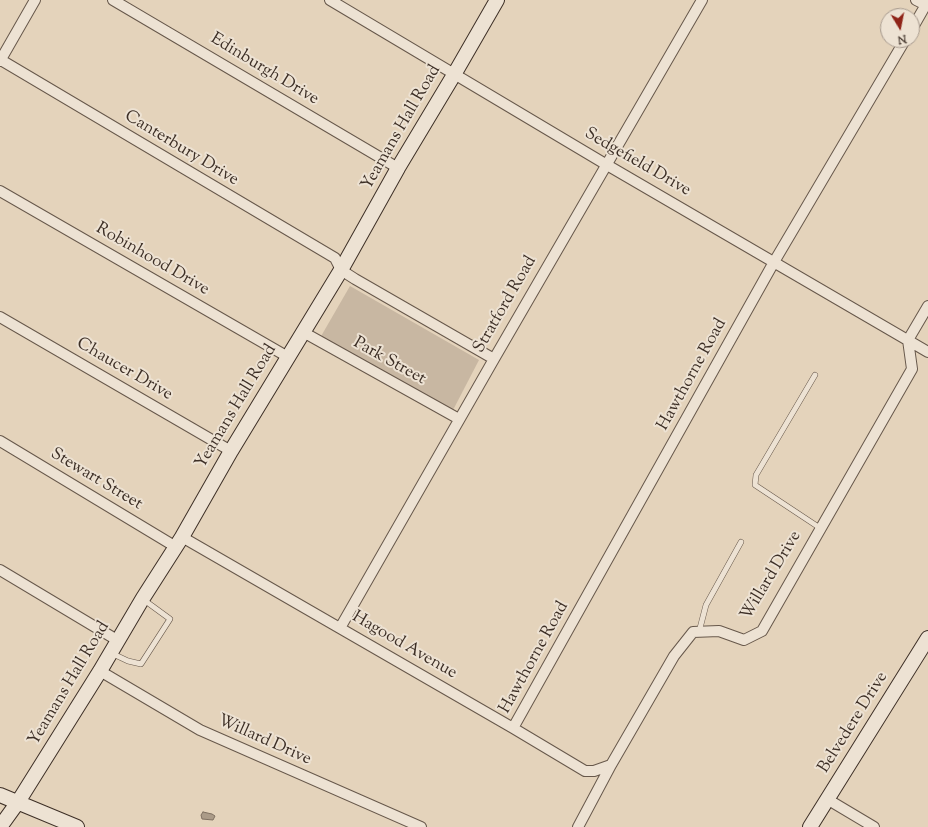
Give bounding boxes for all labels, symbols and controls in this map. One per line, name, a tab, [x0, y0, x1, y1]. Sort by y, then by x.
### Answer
north arrow	[880, 8, 920, 48]
street label: Edinburgh Drive	[206, 30, 322, 110]
text: N	[896, 30, 908, 47]
street label: Yeamans Hall Road	[358, 62, 446, 194]
street label: Canterbury Drive	[120, 107, 242, 191]
street label: Sedgefield Drive	[580, 124, 694, 202]
street label: Robinhood Drive	[92, 219, 212, 301]
street label: Stratford Road	[470, 253, 542, 357]
street label: Hawthorne Road	[654, 316, 732, 434]
street label: Chaucer Drive	[72, 334, 176, 406]
street label: Park Street	[349, 334, 429, 390]
street label: Yeamans Hall Road	[192, 341, 282, 473]
street label: Stewart Street	[46, 445, 146, 515]
street label: Willard Drive	[737, 528, 807, 624]
street label: Hawthorne Road	[496, 599, 574, 717]
street label: Hagood Avenue	[348, 608, 460, 684]
street label: Yeamans Hall Road	[25, 618, 115, 750]
street label: Belvedere Drive	[815, 669, 893, 777]
street label: Willard Drive	[214, 711, 314, 771]

